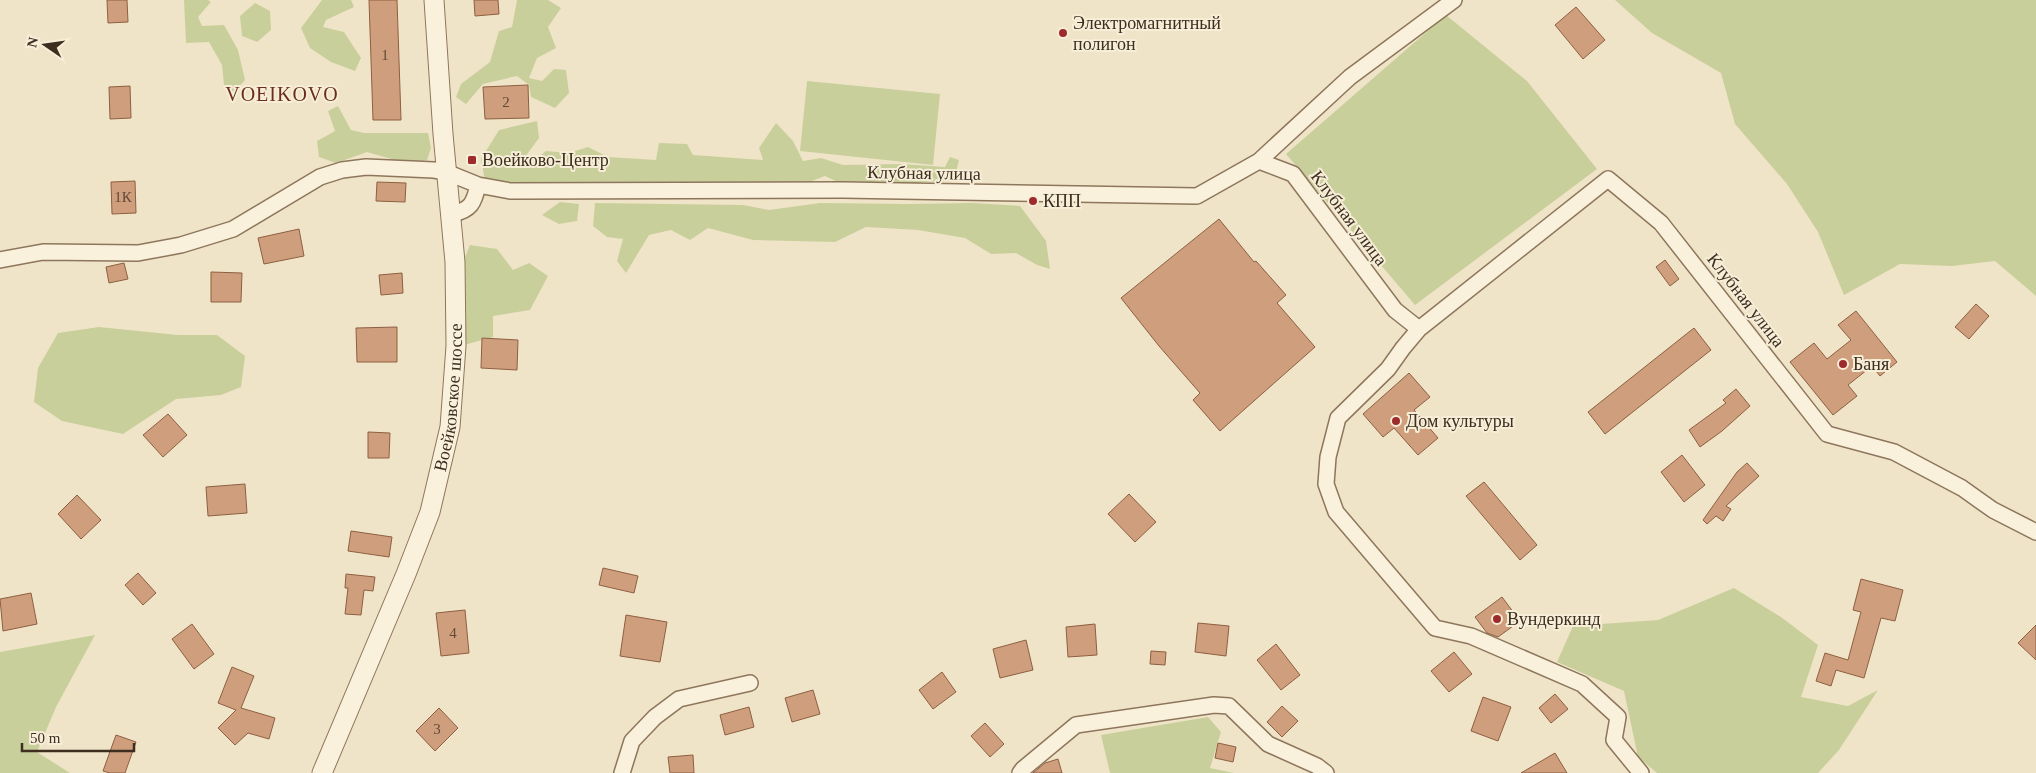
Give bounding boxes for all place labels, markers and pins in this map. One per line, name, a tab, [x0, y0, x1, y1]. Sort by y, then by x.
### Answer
place label: Электромагнитный полигон	[1073, 13, 1221, 54]
marker: Электромагнитный полигон	[1057, 27, 1069, 39]
place label: Воейково-Центр	[482, 150, 609, 170]
marker: Воейково-Центр	[466, 154, 478, 166]
place label: КПП	[1043, 191, 1081, 211]
marker: КПП	[1027, 195, 1039, 207]
place label: Баня	[1853, 354, 1889, 374]
marker: Баня	[1837, 358, 1849, 370]
place label: Дом культуры	[1406, 411, 1514, 431]
marker: Дом культуры	[1390, 415, 1402, 427]
place label: Вундеркинд	[1507, 609, 1601, 629]
marker: Вундеркинд	[1491, 613, 1503, 625]

